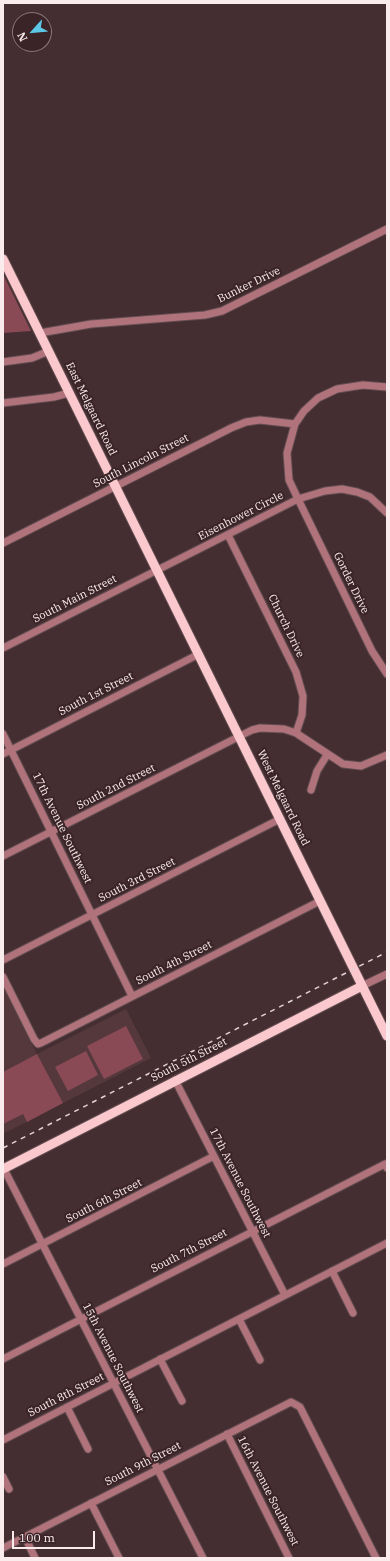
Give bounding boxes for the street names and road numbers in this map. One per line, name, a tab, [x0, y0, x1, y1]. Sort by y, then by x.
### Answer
street label: Bunker Drive	[215, 264, 283, 306]
street label: East Melgaard Road	[63, 360, 119, 458]
street label: South Lincoln Street	[91, 431, 191, 491]
street label: Eisenhower Circle	[196, 489, 286, 543]
street label: Gorder Drive	[330, 550, 372, 616]
street label: South Main Street	[31, 572, 119, 626]
street label: Church Drive	[265, 592, 307, 660]
street label: South 1st Street	[56, 670, 136, 718]
street label: West Melgaard Road	[254, 748, 312, 848]
street label: South 2nd Street	[74, 761, 158, 813]
street label: 17th Avenue Southwest	[29, 771, 95, 885]
street label: South 3rd Street	[96, 855, 178, 905]
street label: South 4th Street	[134, 938, 214, 988]
street label: South 5th Street	[149, 1035, 229, 1085]
street label: 17th Avenue Southwest	[207, 1126, 273, 1240]
street label: South 6th Street	[64, 1176, 144, 1226]
street label: South 7th Street	[149, 1226, 229, 1276]
street label: 15th Avenue Southwest	[80, 1301, 146, 1415]
street label: South 8th Street	[26, 1370, 106, 1420]
street label: 16th Avenue Southwest	[235, 1434, 301, 1548]
street label: South 9th Street	[103, 1439, 183, 1489]

